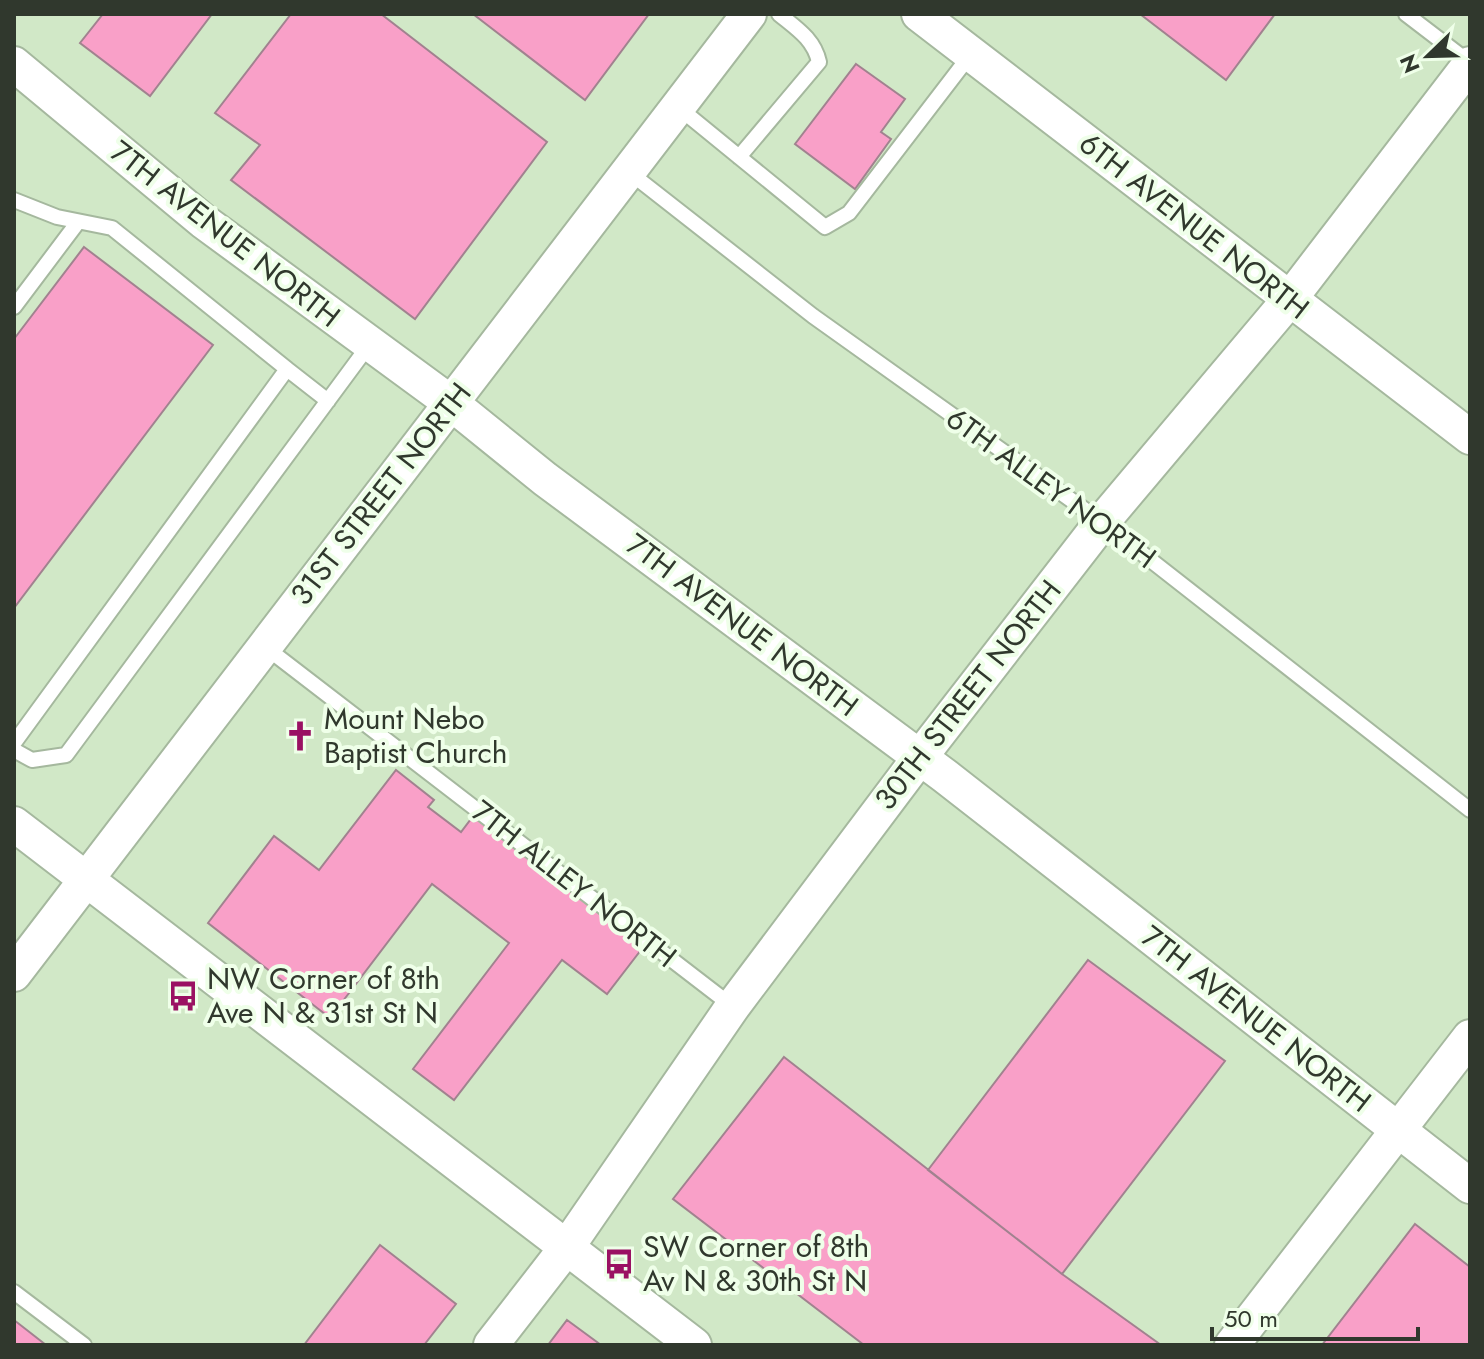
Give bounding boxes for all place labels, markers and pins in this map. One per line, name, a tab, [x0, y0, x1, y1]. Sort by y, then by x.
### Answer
place label: Mount Nebo Baptist Church	[324, 697, 508, 774]
church icon: Mount Nebo Baptist Church	[283, 719, 317, 753]
place label: NW Corner of 8th Ave N & 31st St N	[207, 957, 440, 1034]
bus stop icon: NW Corner of 8th Ave N & 31st St N	[166, 979, 200, 1013]
place label: SW Corner of 8th Av N & 30th St N	[643, 1225, 869, 1302]
bus stop icon: SW Corner of 8th Av N & 30th St N	[602, 1247, 636, 1281]

